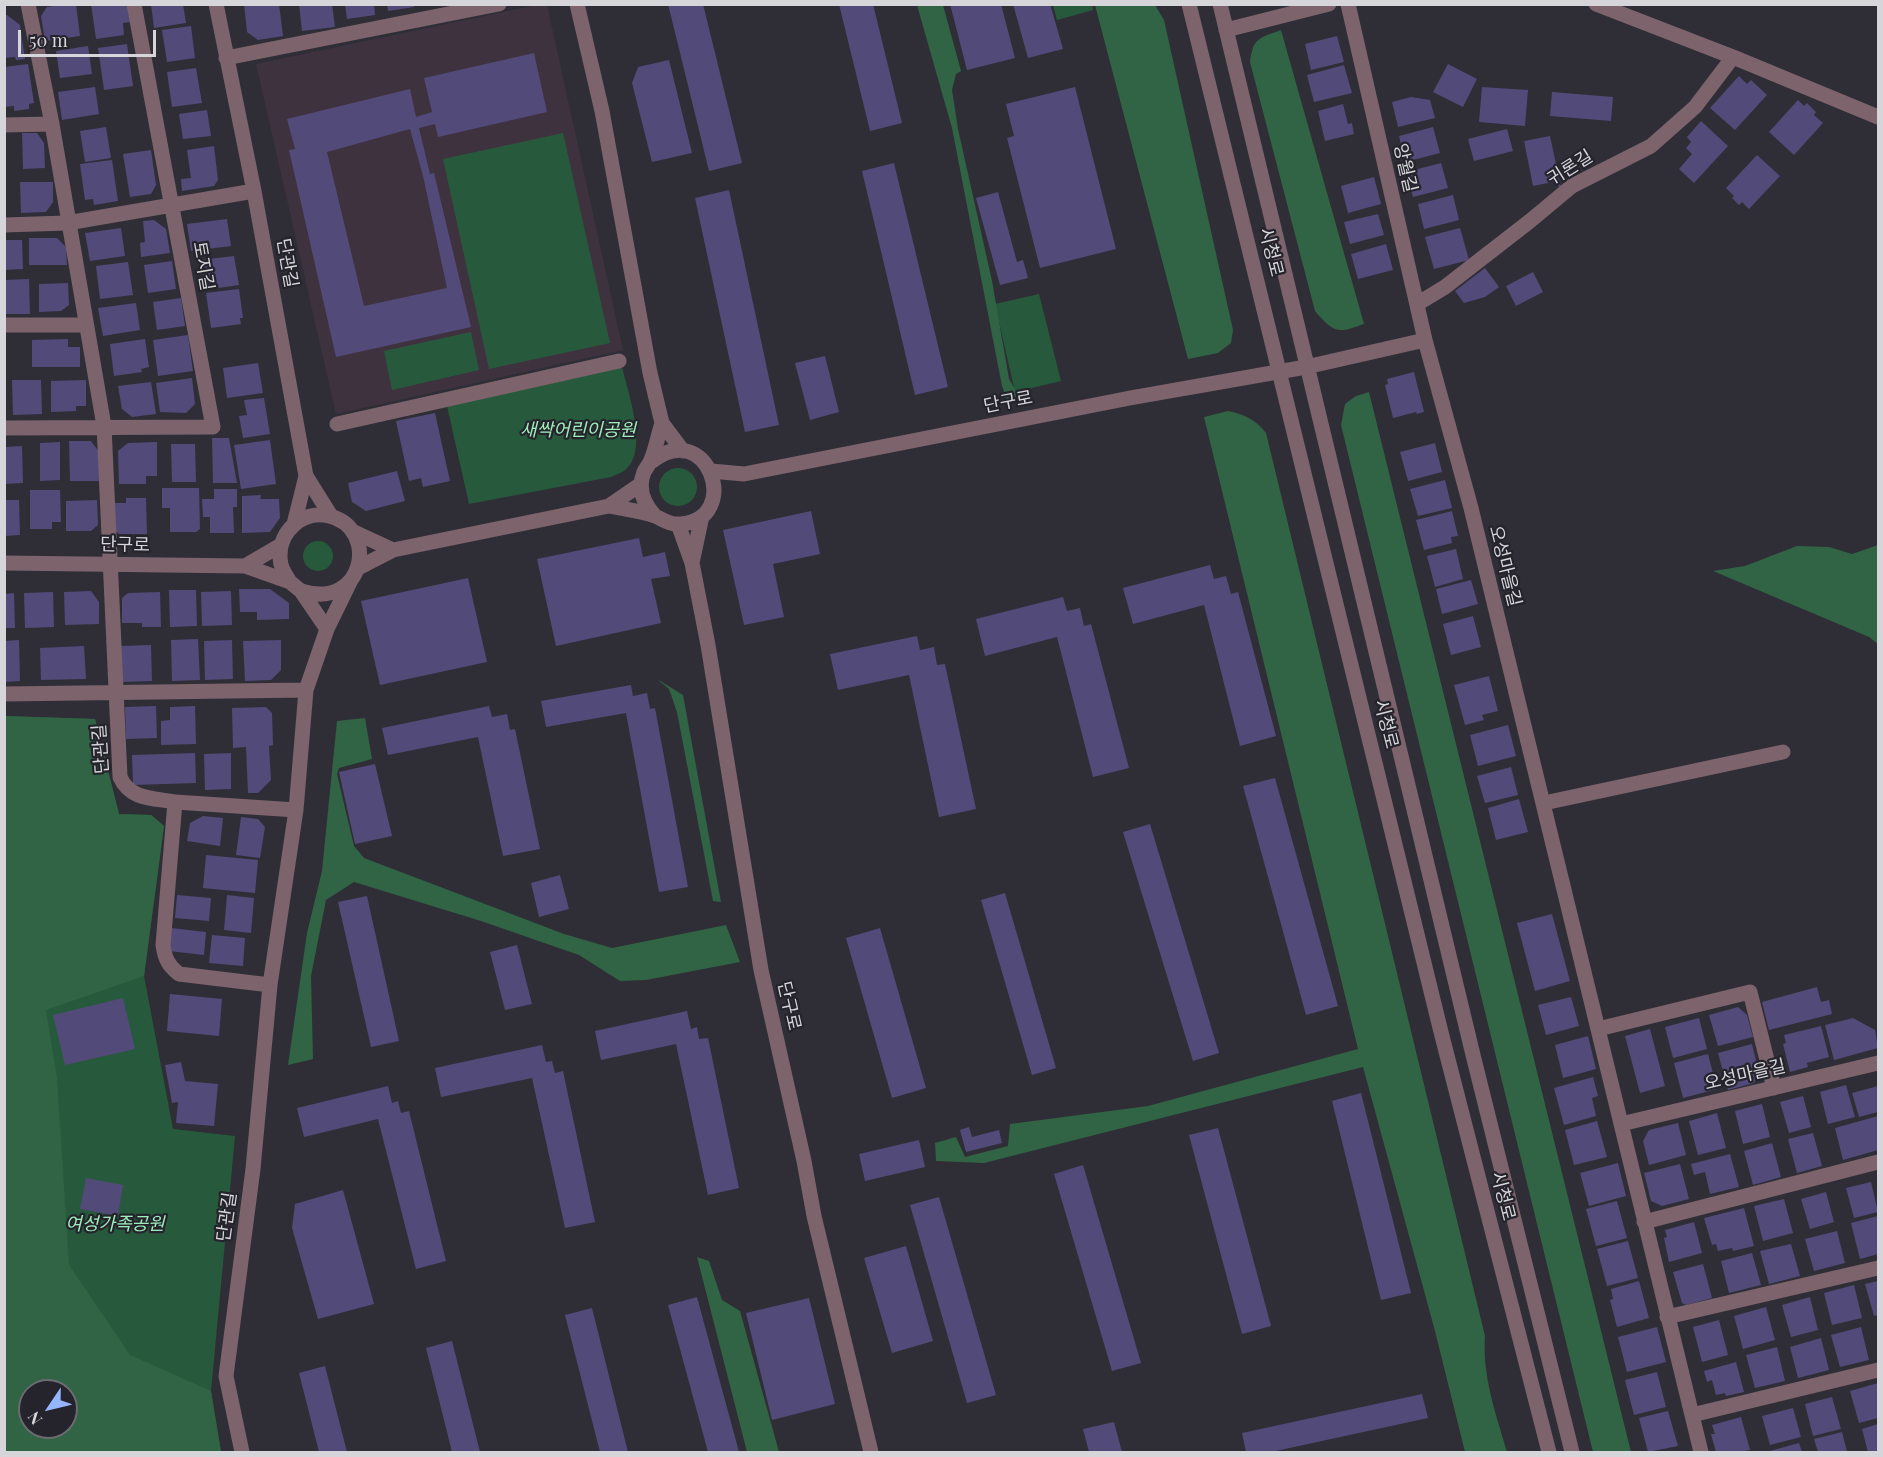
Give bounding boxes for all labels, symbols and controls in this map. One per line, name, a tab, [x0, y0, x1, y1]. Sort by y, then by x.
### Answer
scale bar	[21, 18, 159, 56]
text: 50 m	[29, 28, 68, 52]
street label: 앙월길	[1389, 141, 1421, 195]
street label: 귀론길	[1543, 146, 1597, 190]
street label: 시청로	[1255, 225, 1287, 279]
street label: 단관길	[272, 237, 302, 289]
street label: 토지길	[188, 240, 218, 292]
street label: 단구로	[982, 387, 1034, 417]
park label: 새싹어린이공원	[520, 419, 636, 441]
street label: 오성마을길	[1485, 523, 1525, 609]
street label: 단구로	[100, 534, 150, 556]
street label: 시청로	[1370, 697, 1402, 751]
street label: 단관길	[88, 723, 114, 775]
street label: 단구로	[773, 979, 805, 1033]
street label: 오성마을길	[1702, 1055, 1788, 1095]
street label: 시청로	[1487, 1169, 1519, 1223]
street label: 단관길	[213, 1191, 241, 1243]
park label: 여성가족공원	[65, 1213, 165, 1235]
north arrow	[18, 1379, 78, 1439]
text: N	[23, 1408, 46, 1429]

